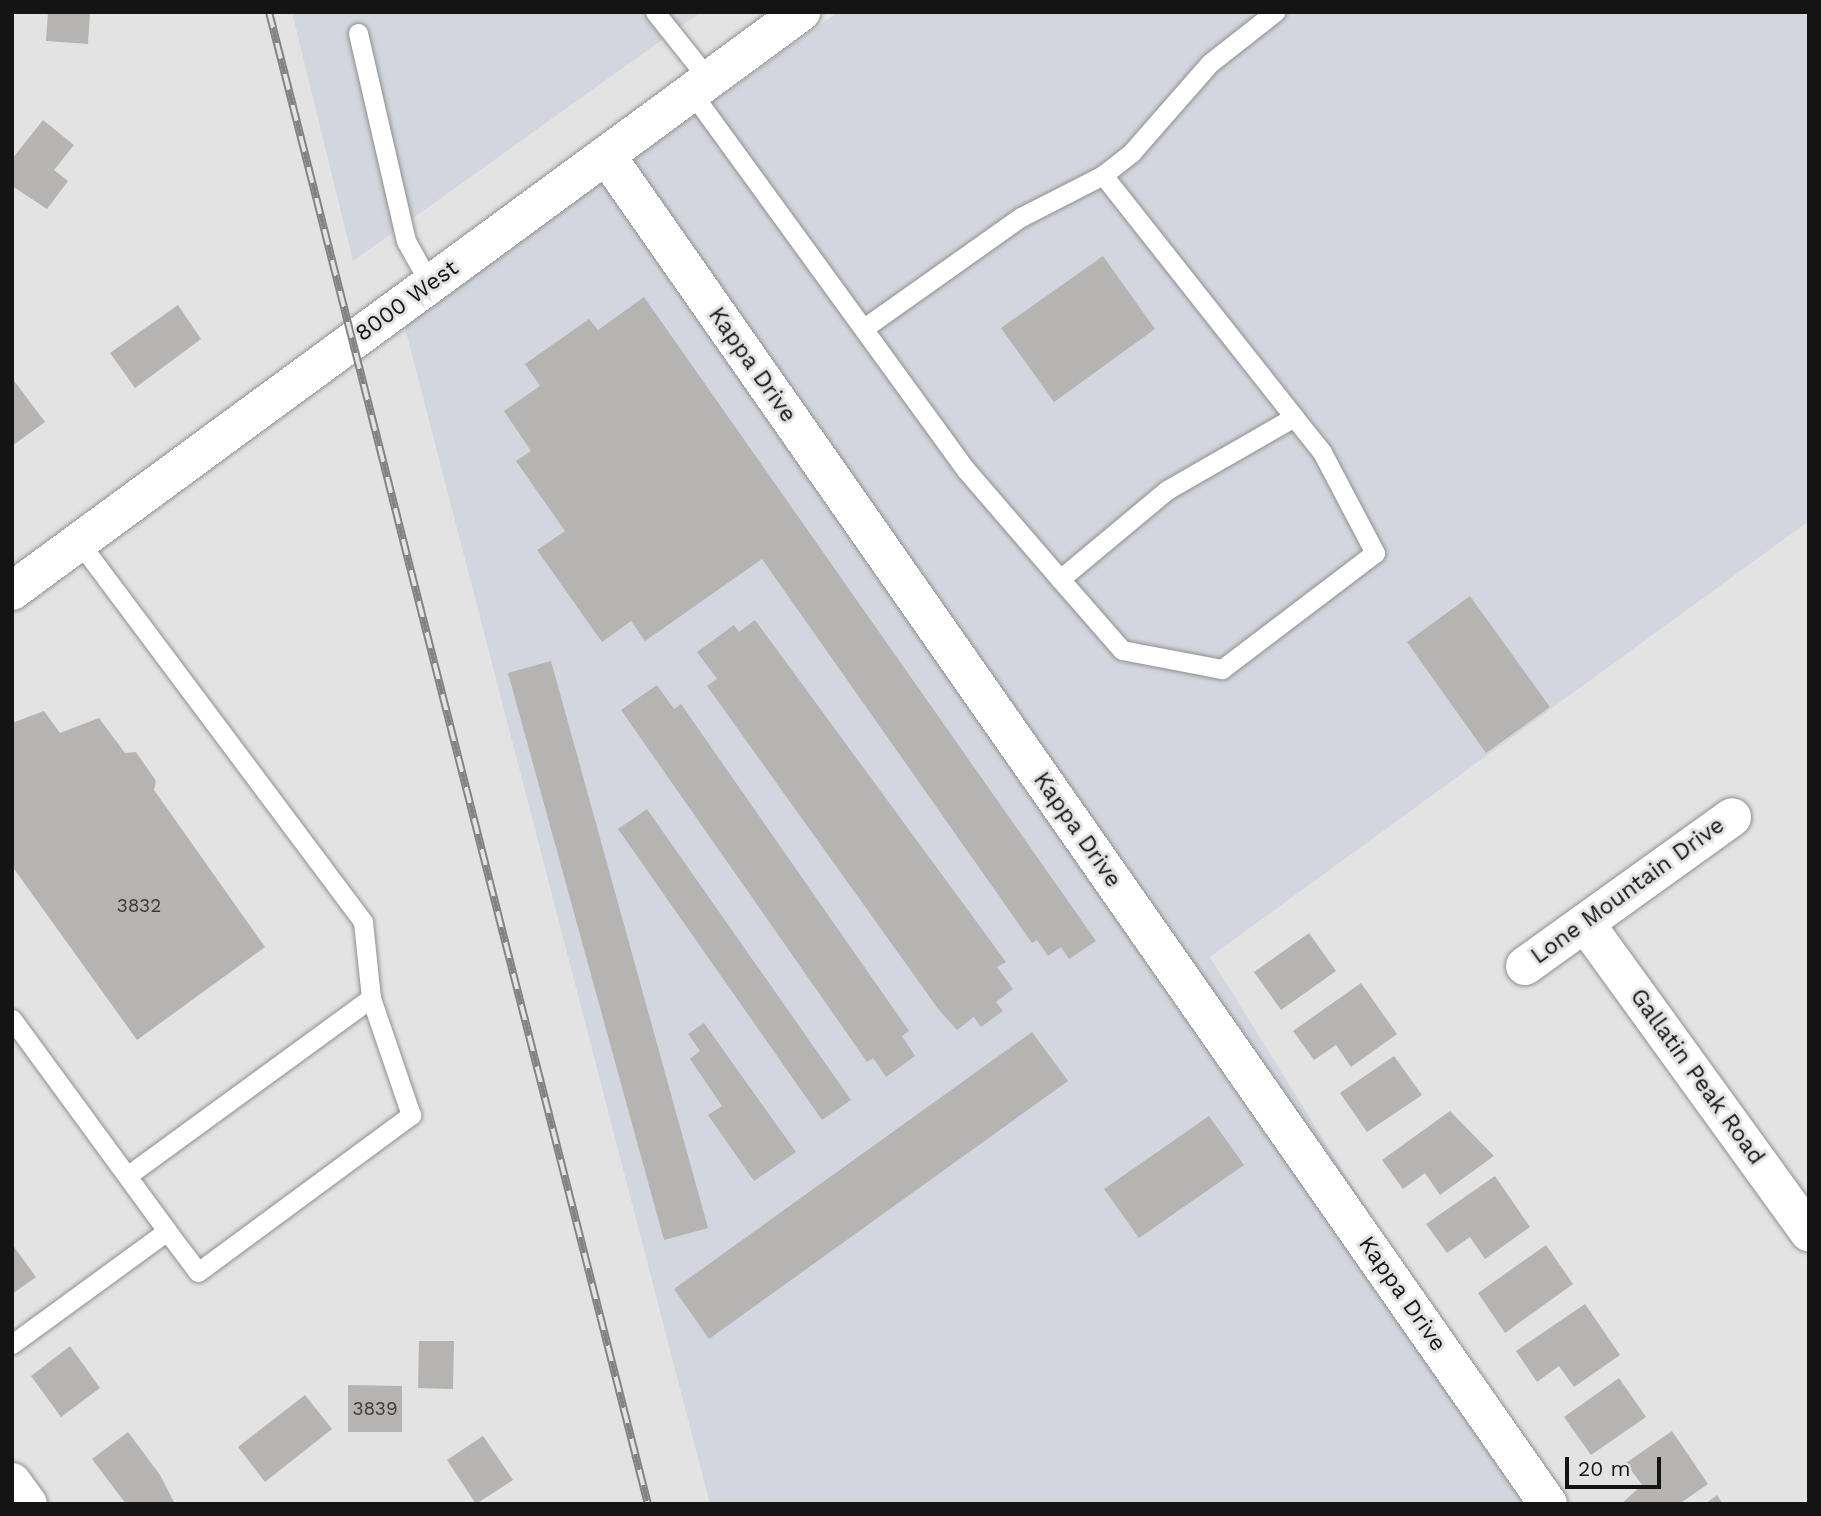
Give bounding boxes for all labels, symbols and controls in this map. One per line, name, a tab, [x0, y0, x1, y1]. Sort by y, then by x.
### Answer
street label: 8000 West	[350, 254, 464, 348]
street label: Kappa Drive	[702, 302, 802, 428]
street label: Kappa Drive	[1027, 767, 1127, 893]
street label: Lone Mountain Drive	[1526, 812, 1730, 970]
house number: 3832	[117, 895, 161, 917]
street label: Gallatin Peak Road	[1624, 983, 1770, 1171]
street label: Kappa Drive	[1352, 1231, 1452, 1357]
house number: 3839	[352, 1398, 398, 1420]
scale bar	[1569, 1442, 1665, 1486]
text: 20 m	[1578, 1456, 1630, 1481]

